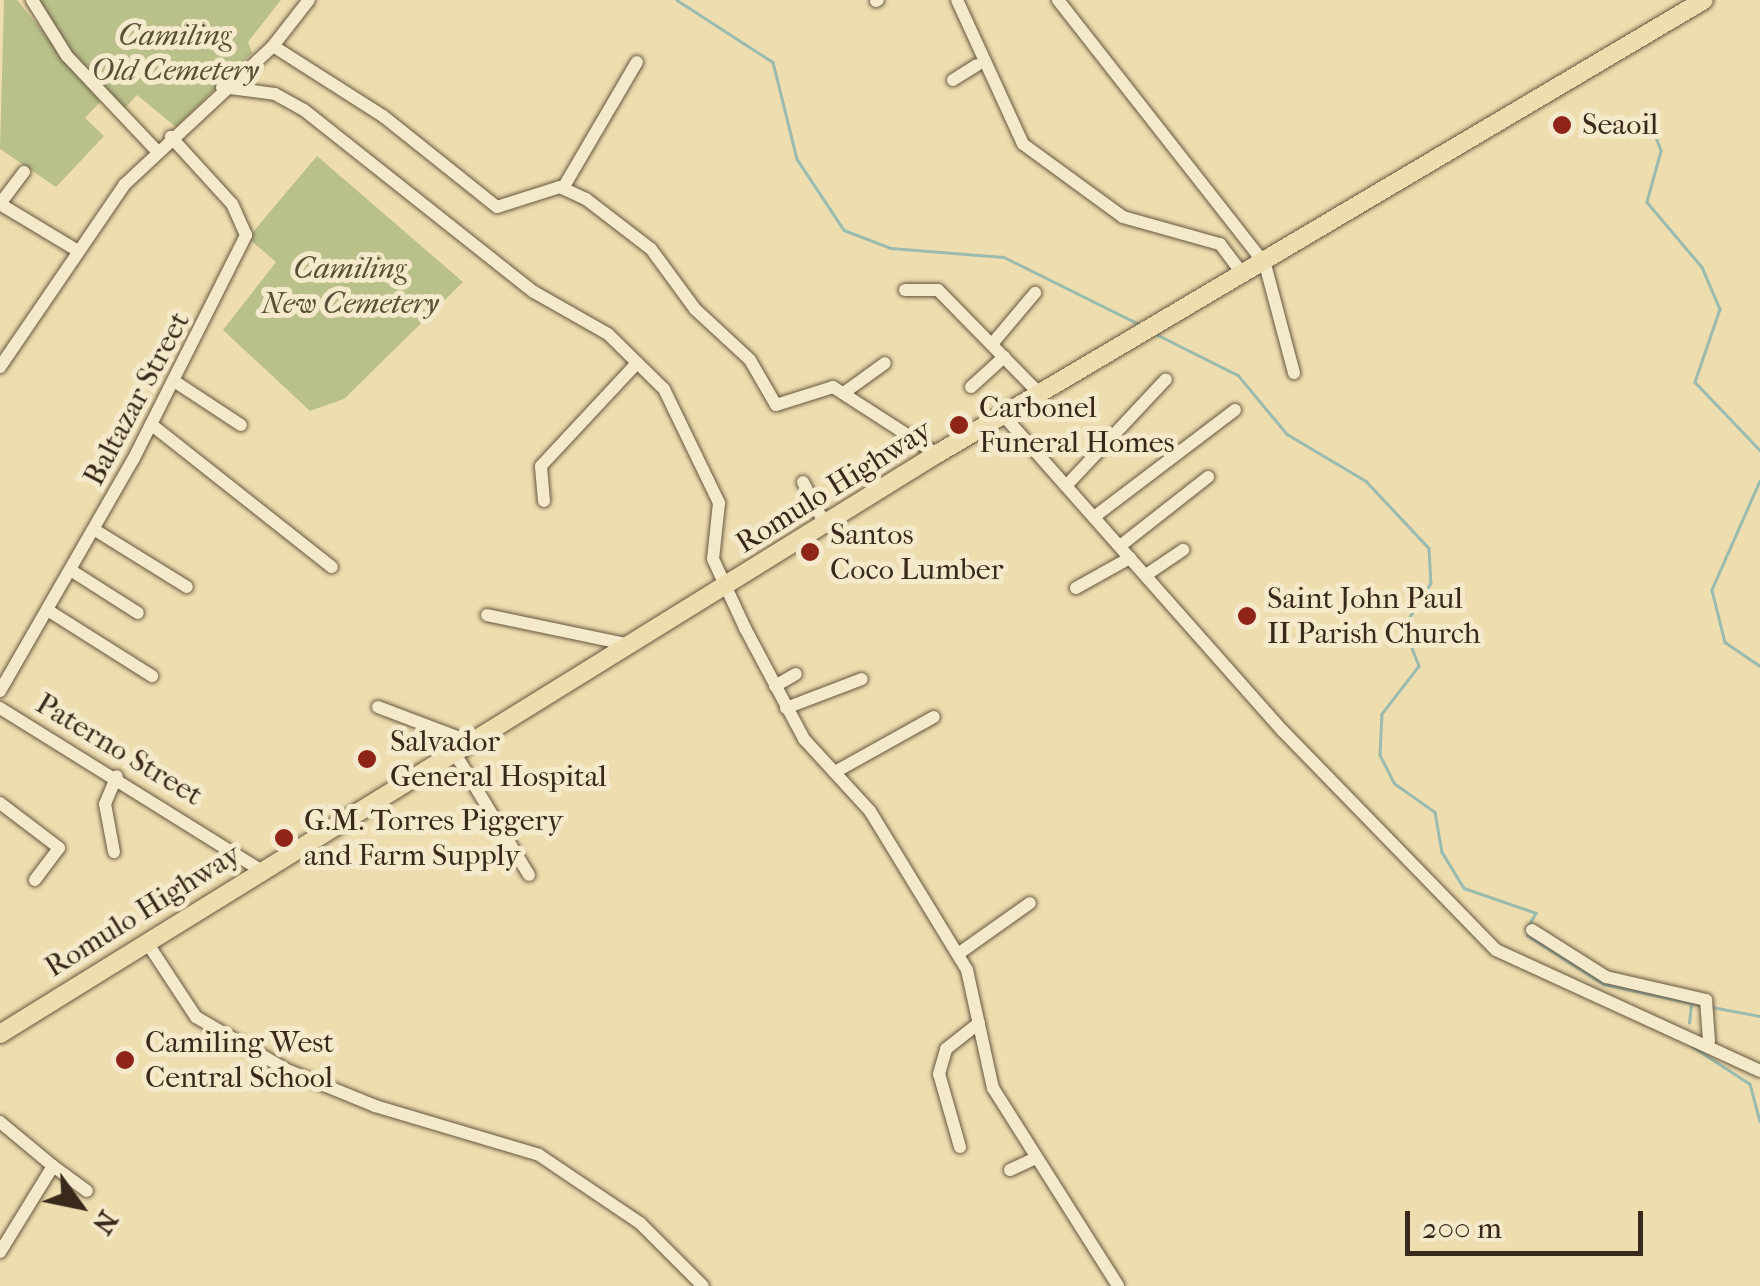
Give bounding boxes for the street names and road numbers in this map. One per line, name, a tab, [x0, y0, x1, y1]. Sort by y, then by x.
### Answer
street label: Baltazar Street	[76, 306, 198, 492]
street label: Romulo Highway	[730, 412, 938, 562]
street label: Paterno Street	[29, 686, 209, 814]
street label: Romulo Highway	[39, 836, 247, 986]

